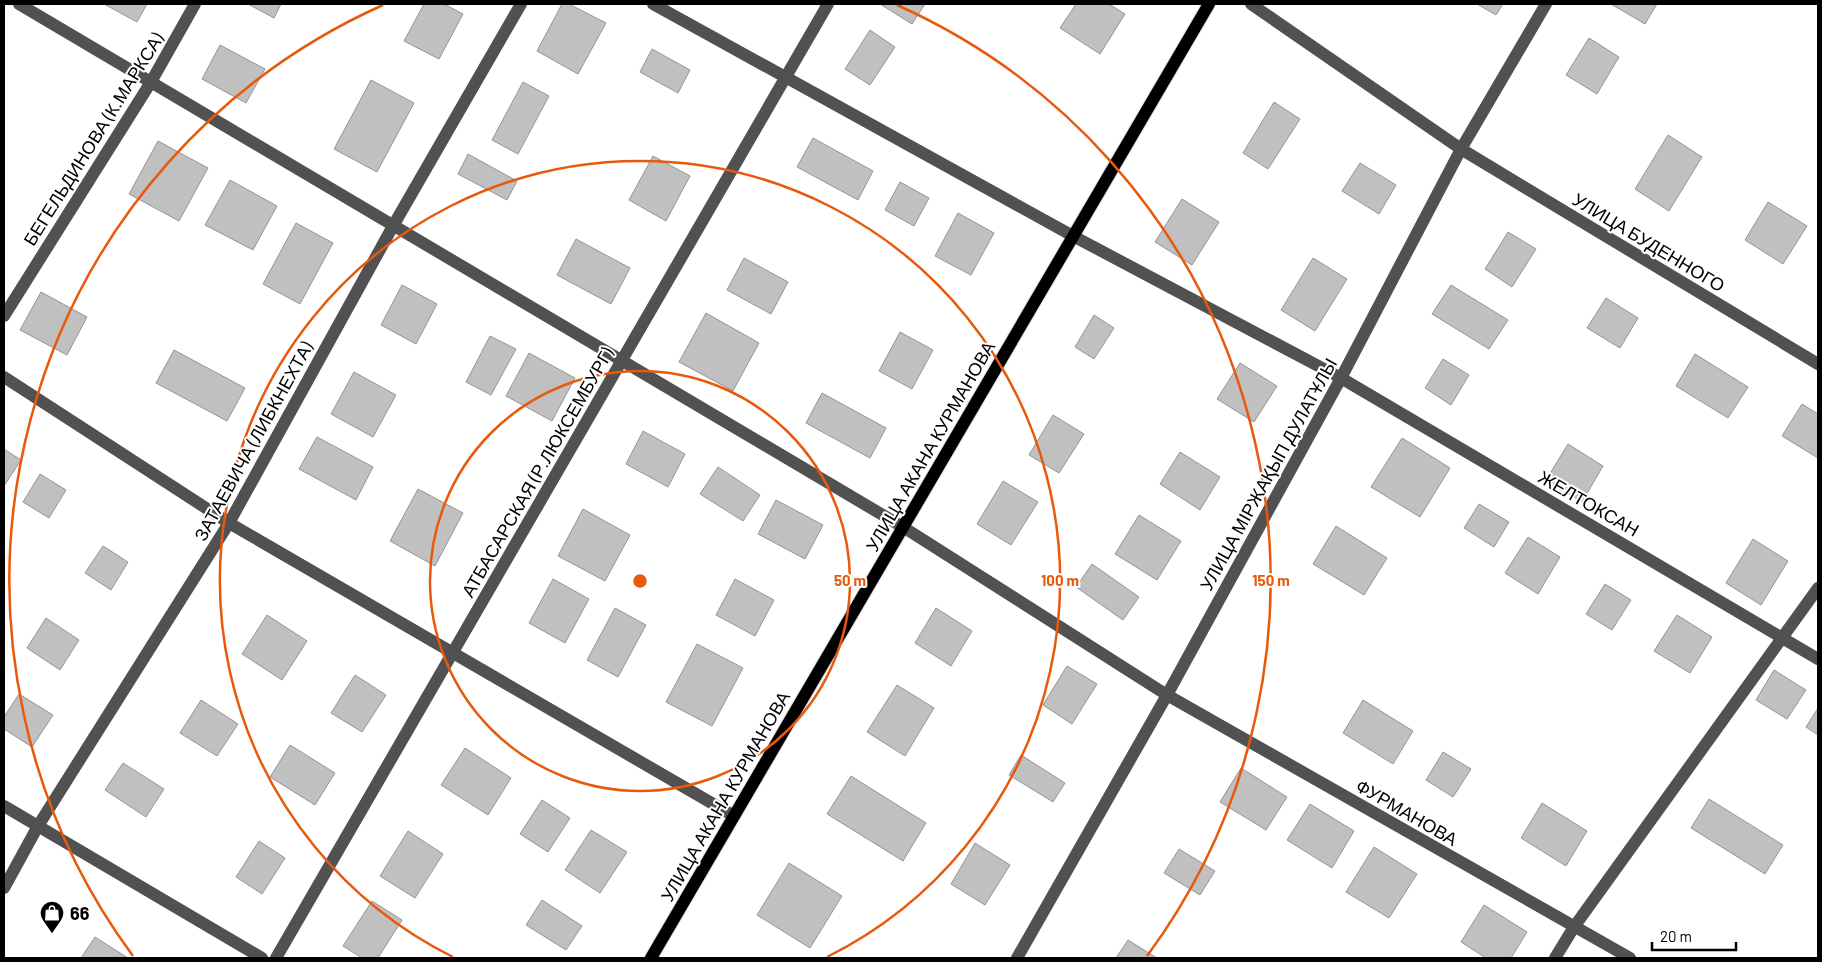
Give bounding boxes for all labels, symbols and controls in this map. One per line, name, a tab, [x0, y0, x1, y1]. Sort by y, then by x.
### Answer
street label: БЕГЕЛЬДИНОВА (К.МАРКСА)	[18, 28, 168, 249]
street label: УЛИЦА БУДЕННОГО	[1569, 188, 1729, 296]
street label: ЗАТАЕВИЧА (ЛИБКНЕХТА)	[189, 337, 317, 544]
street label: УЛИЦА АКАНА КУРМАНОВА	[861, 337, 999, 555]
street label: АТБАСАРСКАЯ (Р.ЛЮКСЕМБУРГ)	[456, 343, 618, 601]
street label: УЛИЦА МІРЖАҚЫП ДУЛАТҰЛЫ	[1195, 354, 1341, 594]
street label: ЖЕЛТОКСАН	[1535, 465, 1643, 541]
text: 50 m	[834, 571, 866, 589]
text: 100 m	[1041, 571, 1079, 589]
text: 150 m	[1252, 571, 1290, 589]
centre of rings	[631, 572, 649, 590]
street label: УЛИЦА АКАНА КУРМАНОВА	[656, 687, 794, 905]
street label: ФУРМАНОВА	[1352, 774, 1462, 850]
shop icon: 66	[39, 900, 65, 934]
place label: 66	[70, 902, 90, 924]
scale bar	[1652, 920, 1736, 952]
text: 20 m	[1660, 927, 1692, 945]

